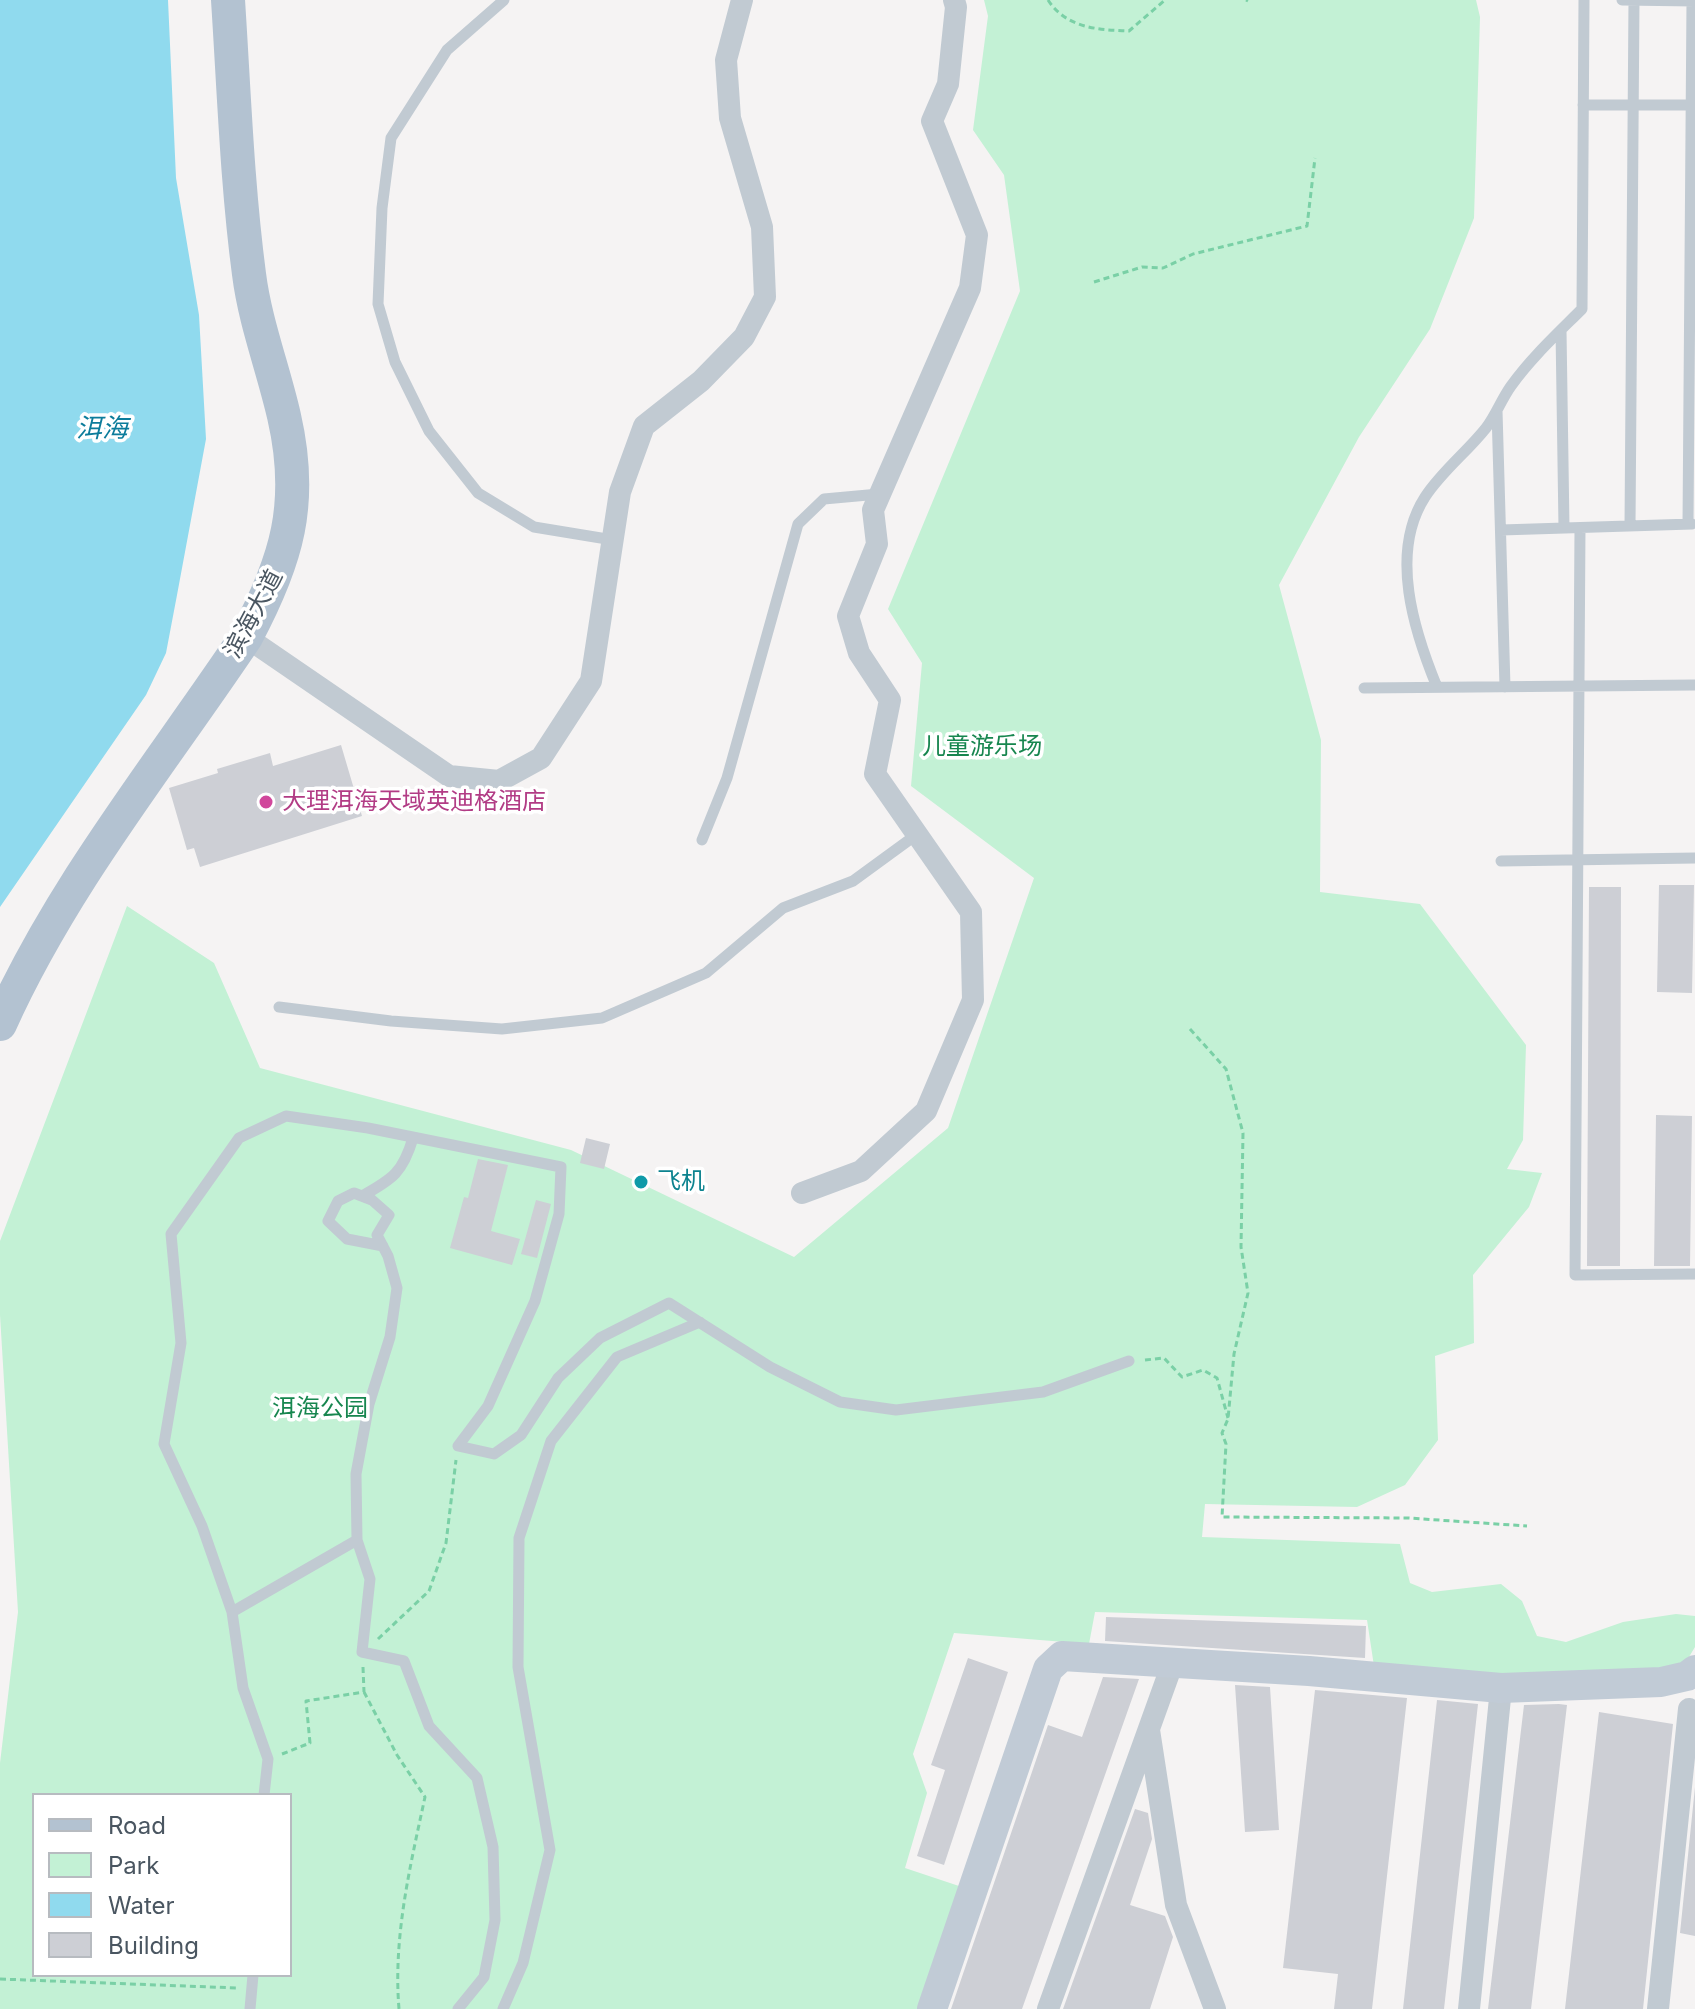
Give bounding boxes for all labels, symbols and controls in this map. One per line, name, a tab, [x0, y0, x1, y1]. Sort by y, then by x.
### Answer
water label: 洱海	[76, 413, 128, 445]
street label: 滨海大道	[219, 565, 289, 663]
park label: 儿童游乐场	[922, 733, 1042, 761]
place label: 大理洱海天域英迪格酒店	[282, 788, 546, 816]
marker: 大理洱海天域英迪格酒店	[257, 793, 275, 811]
place label: 飞机	[657, 1168, 705, 1196]
marker: 飞机	[632, 1173, 650, 1191]
park label: 洱海公园	[272, 1395, 368, 1423]
legend	[32, 1793, 292, 1977]
text: Road	[108, 1811, 166, 1840]
text: Park	[108, 1851, 159, 1880]
text: Water	[108, 1891, 175, 1920]
text: Building	[108, 1931, 199, 1960]

